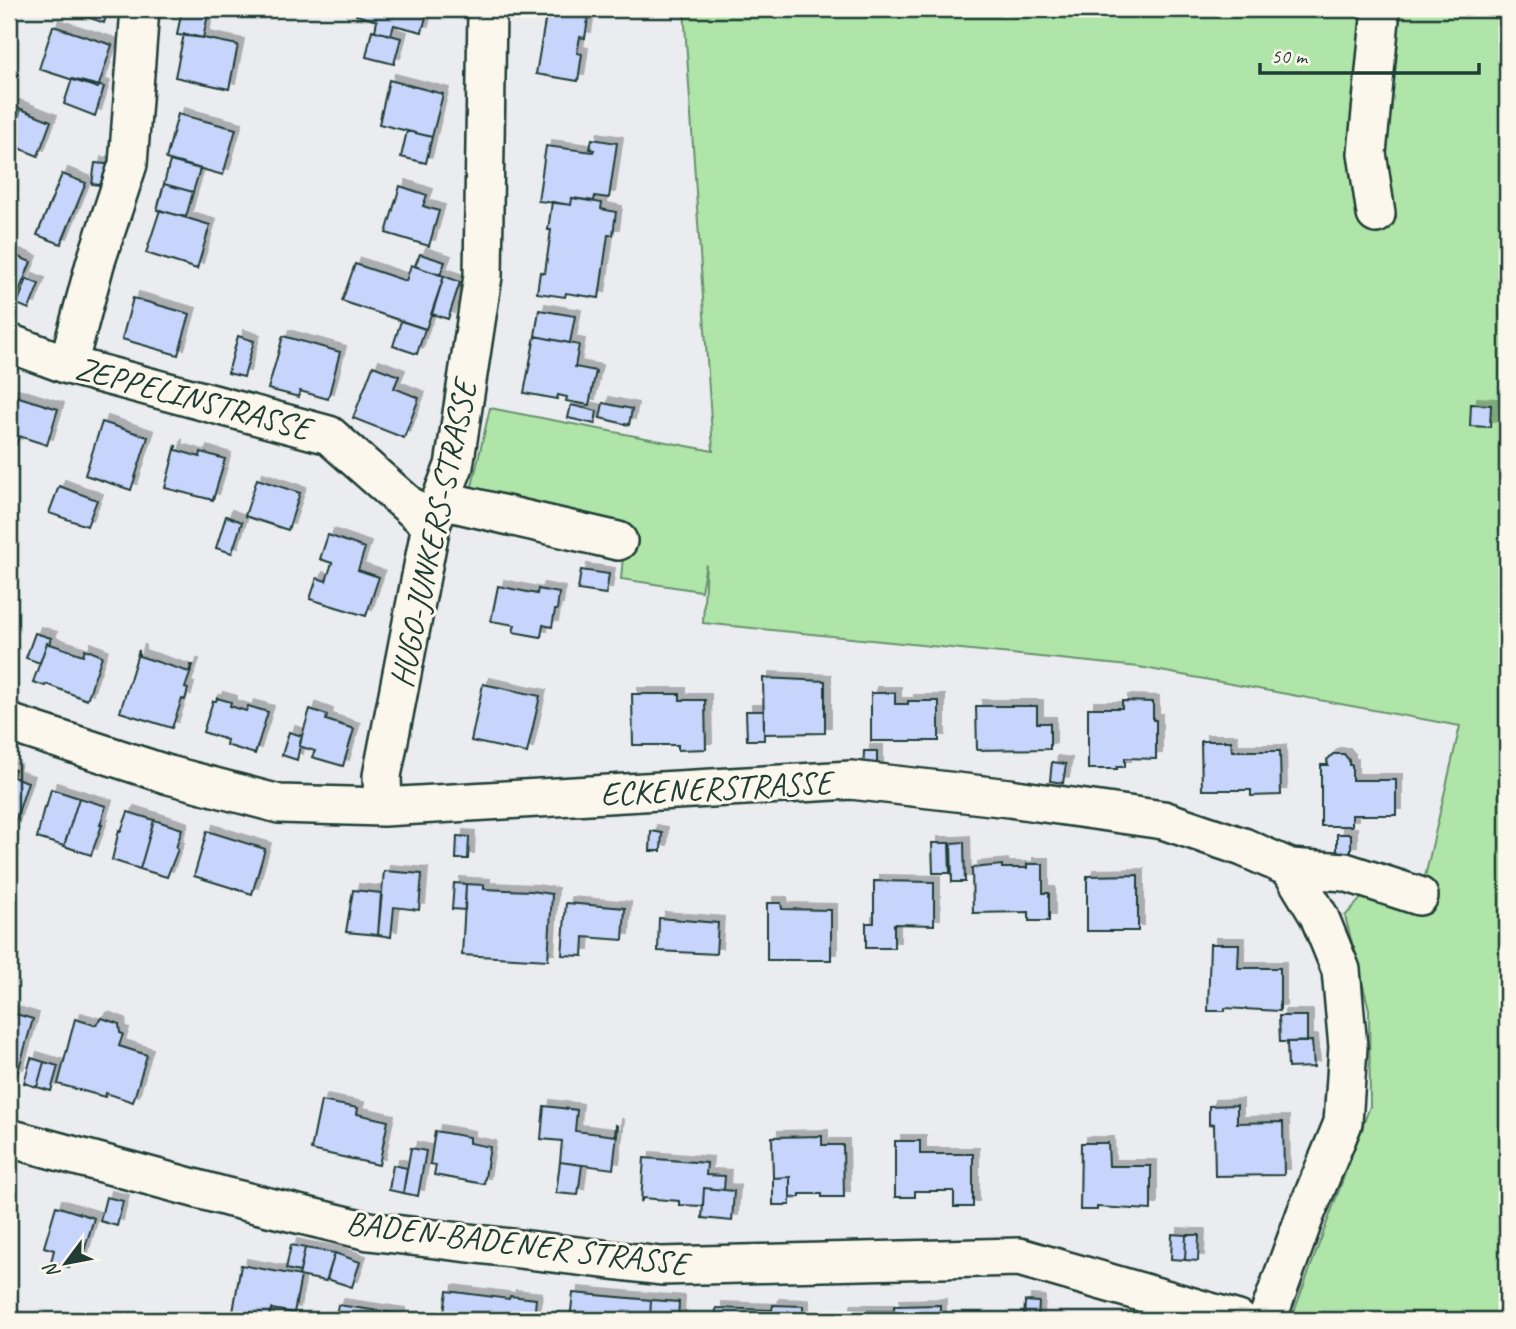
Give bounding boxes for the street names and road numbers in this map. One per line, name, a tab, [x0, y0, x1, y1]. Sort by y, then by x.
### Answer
street label: ZEPPELINSTRASSE	[71, 347, 319, 451]
street label: HUGO-JUNKERS-STRASSE	[380, 373, 487, 691]
street label: ECKENERSTRASSE	[599, 761, 837, 815]
street label: BADEN-BADENER STRASSE	[344, 1201, 694, 1285]

